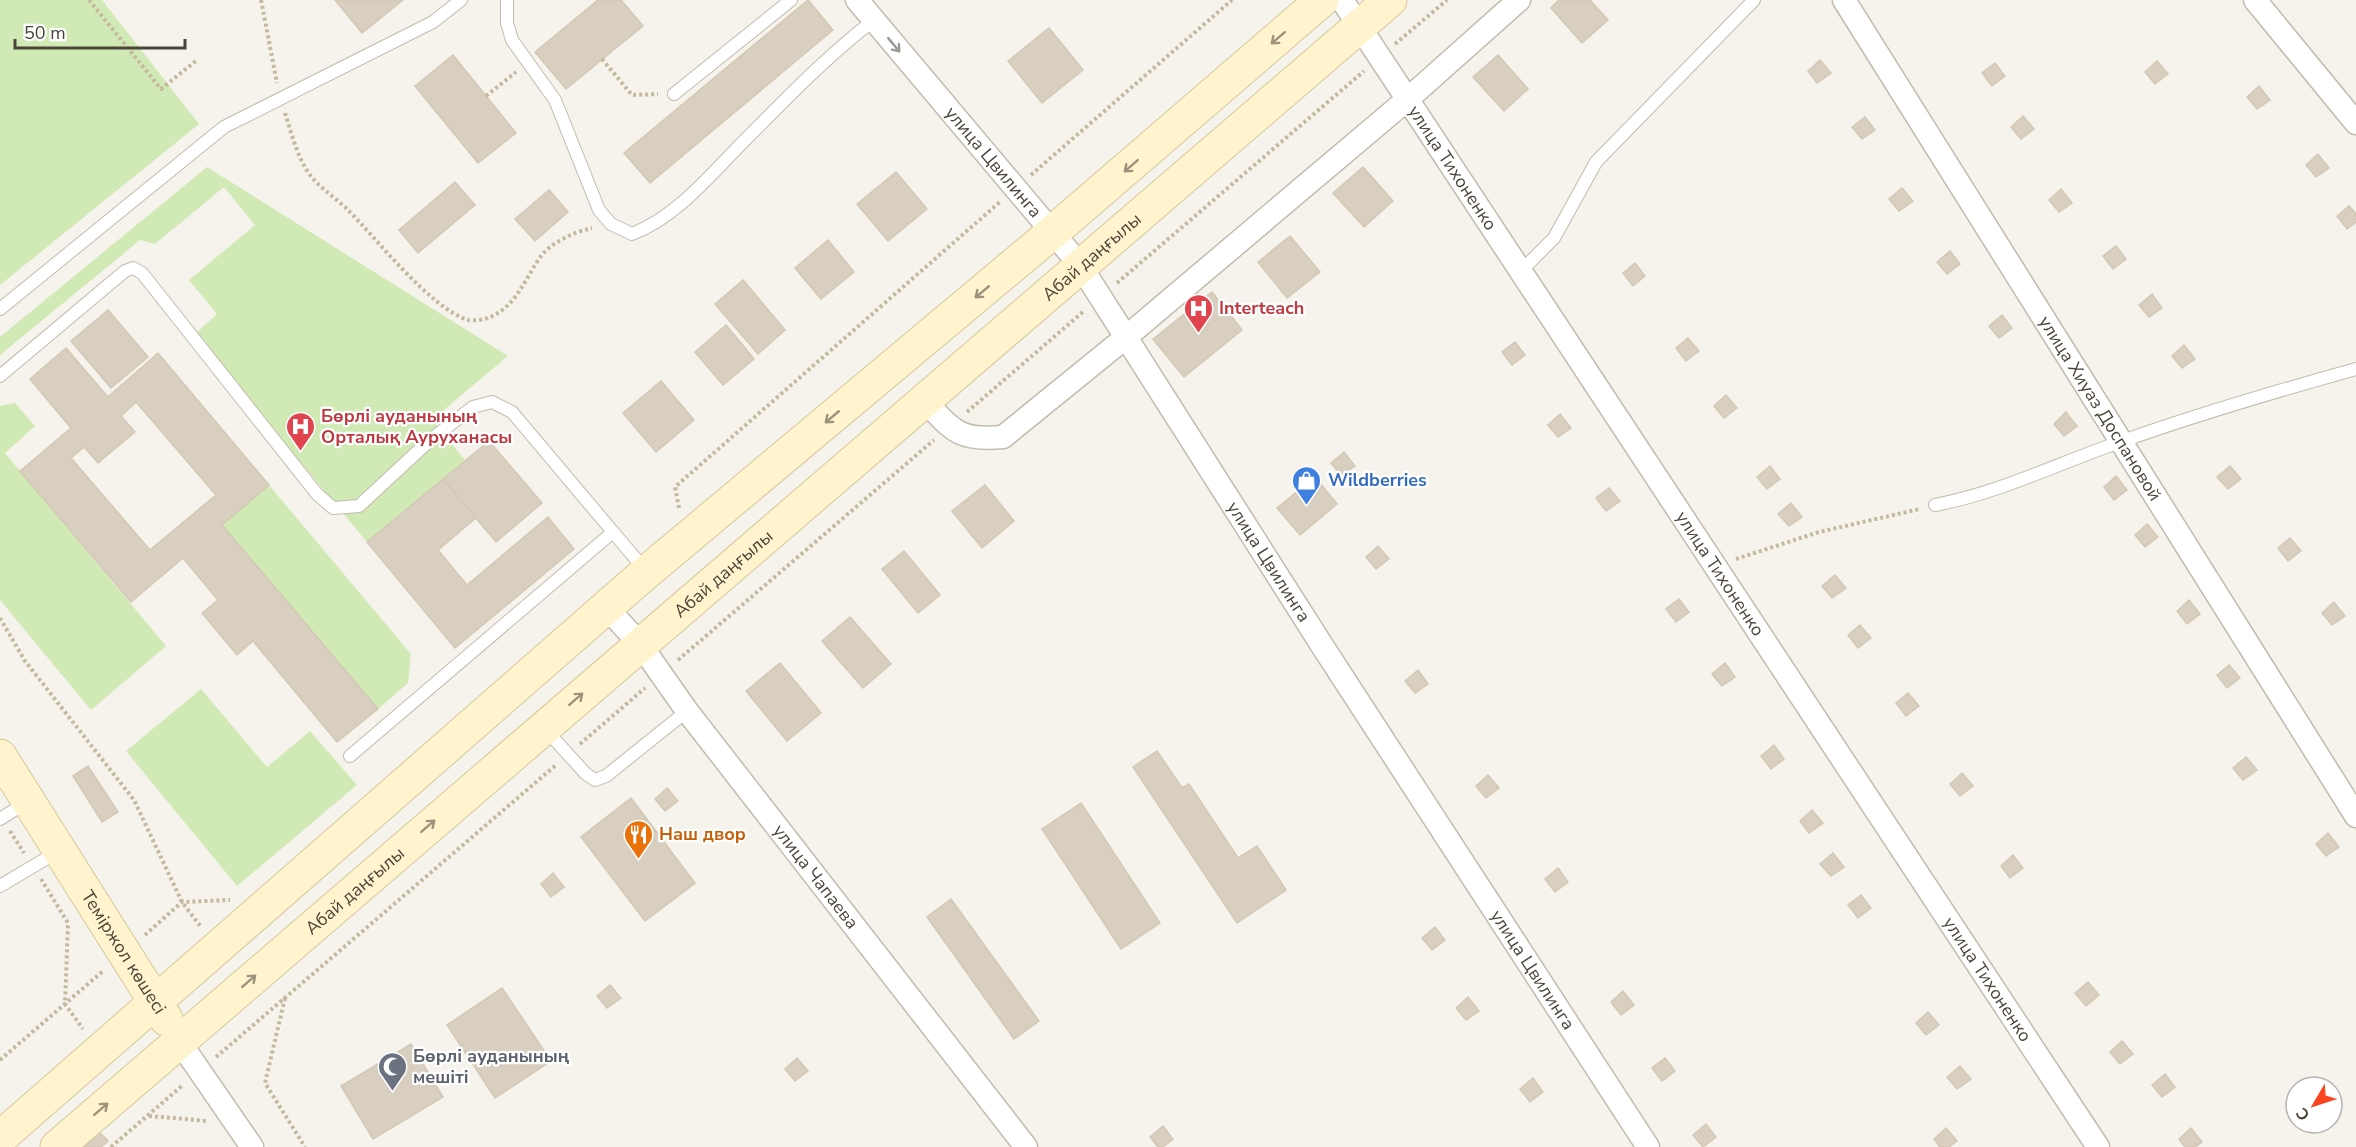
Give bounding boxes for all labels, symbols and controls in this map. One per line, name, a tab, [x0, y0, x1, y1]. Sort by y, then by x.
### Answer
scale bar	[15, 12, 184, 50]
text: 50 m	[24, 21, 66, 45]
one-way arrow	[1271, 31, 1286, 45]
one-way arrow	[888, 37, 901, 53]
street label: улица Тихоненко	[1403, 101, 1503, 235]
street label: улица Цвилинга	[940, 102, 1047, 223]
one-way arrow	[1124, 159, 1139, 173]
street label: Абай даңғылы	[1037, 207, 1146, 306]
one-way arrow	[975, 285, 990, 299]
hospital icon: Interteach	[1182, 292, 1214, 334]
place label: Interteach	[1219, 296, 1304, 320]
street label: улица Хиуаз Доспановой	[2033, 311, 2167, 505]
place label: Бөрлі ауданының Орталық Ауруханасы	[321, 404, 512, 449]
hospital icon: Бөрлі ауданының Орталық Ауруханасы	[284, 410, 316, 452]
one-way arrow	[825, 410, 840, 424]
shop icon: Wildberries	[1291, 464, 1323, 506]
place label: Wildberries	[1328, 468, 1427, 492]
street label: улица Цвилинга	[1221, 497, 1316, 627]
street label: улица Тихоненко	[1670, 506, 1770, 641]
street label: Абай даңғылы	[669, 524, 778, 623]
one-way arrow	[568, 692, 583, 706]
restaurant icon: Наш двор	[622, 818, 654, 860]
one-way arrow	[420, 819, 435, 833]
street label: улица Чапаева	[768, 819, 864, 934]
place label: Наш двор	[659, 822, 746, 846]
street label: Абай даңғылы	[300, 841, 410, 940]
street label: Теміржол көшесі	[76, 886, 172, 1019]
street label: улица Цвилинга	[1485, 905, 1581, 1034]
street label: улица Тихоненко	[1938, 912, 2037, 1047]
one-way arrow	[241, 974, 256, 988]
place label: Бөрлі ауданының мешіті	[413, 1044, 570, 1089]
mosque icon: Бөрлі ауданының мешіті	[376, 1050, 408, 1092]
north arrow	[2284, 1075, 2344, 1135]
one-way arrow	[93, 1102, 108, 1116]
text: С	[2291, 1103, 2315, 1125]

